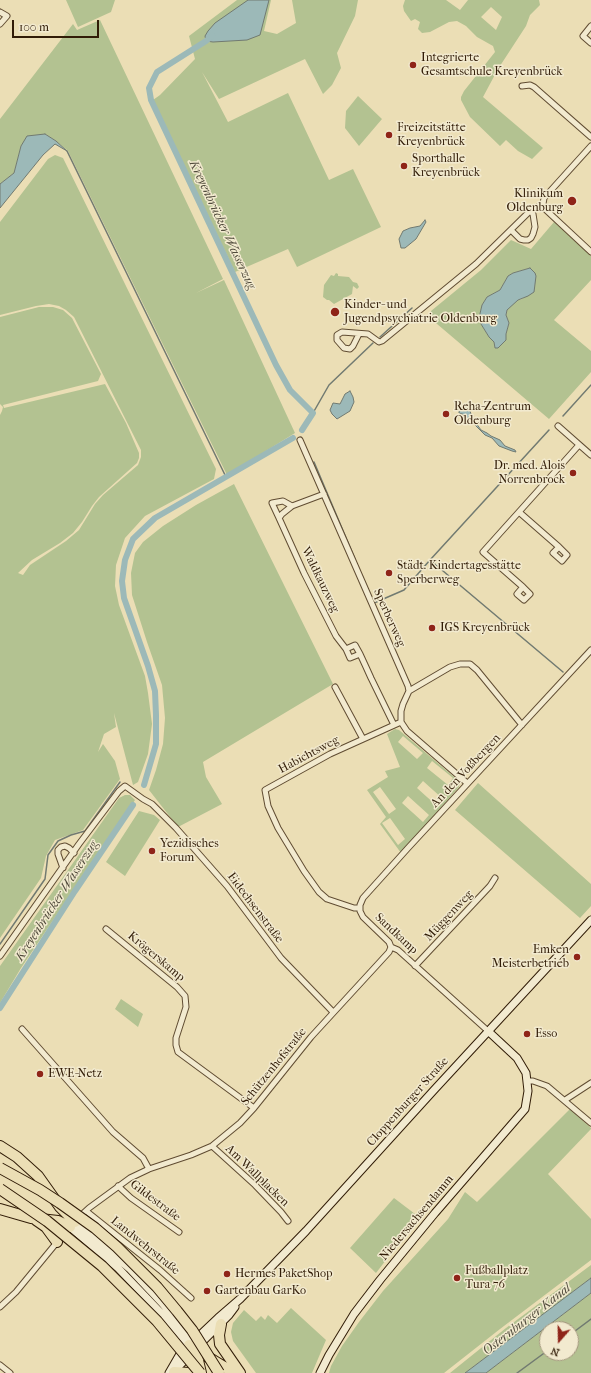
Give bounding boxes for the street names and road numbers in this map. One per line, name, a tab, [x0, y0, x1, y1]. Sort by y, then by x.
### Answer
street label: Waldkauzweg	[298, 545, 342, 615]
street label: Sperberweg	[370, 587, 408, 649]
street label: An den Voßbergen	[428, 731, 504, 811]
street label: Habichtsweg	[276, 733, 342, 777]
street label: Eidechsenstraße	[224, 870, 286, 946]
street label: Müggenweg	[422, 888, 476, 944]
street label: Sandkamp	[372, 911, 420, 957]
street label: Krögerskamp	[125, 929, 187, 985]
street label: Schützenhofstraße	[238, 1025, 310, 1109]
street label: Cloppenburger Straße	[364, 1054, 452, 1150]
street label: Am Wallplacken	[222, 1142, 292, 1210]
street label: Niedersachsendamm	[377, 1172, 457, 1264]
street label: Gildestraße	[127, 1177, 183, 1225]
street label: Landwehrstraße	[108, 1214, 182, 1278]

